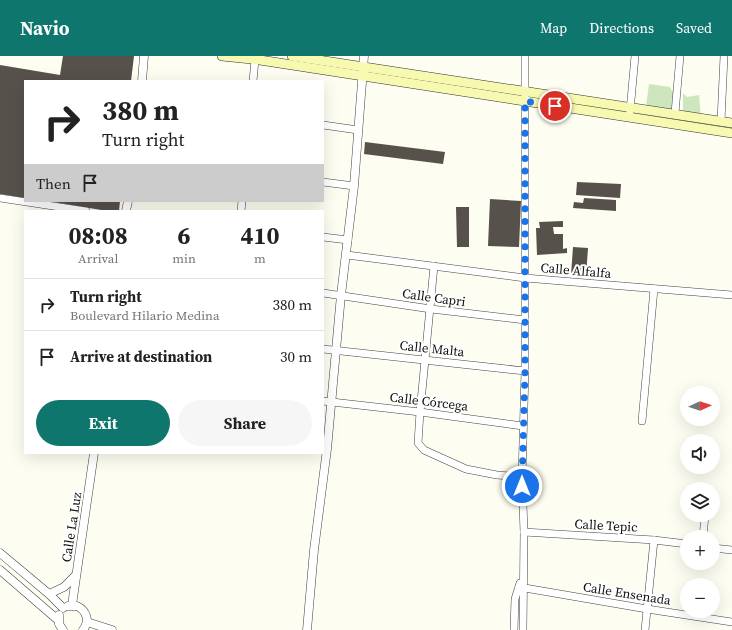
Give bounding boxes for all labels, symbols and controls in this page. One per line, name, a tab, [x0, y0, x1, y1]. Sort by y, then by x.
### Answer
text: Navio	[20, 15, 70, 41]
text: Map	[540, 18, 567, 38]
text: Directions	[589, 18, 654, 38]
text: Saved	[676, 18, 712, 38]
pin	[538, 89, 572, 123]
text: 380 m	[102, 91, 179, 129]
icon: arrive	[544, 95, 566, 117]
icon: right	[36, 96, 88, 148]
text: Turn right	[102, 127, 184, 152]
icon: arrive	[79, 172, 101, 194]
text: Then	[36, 173, 71, 194]
text: 08:08	[69, 219, 128, 252]
text: 6	[178, 219, 191, 252]
text: 410	[240, 219, 279, 252]
text: Arrival	[78, 250, 118, 267]
text: min	[172, 250, 196, 267]
text: m	[254, 250, 266, 267]
street label: Calle Alfalfa	[540, 259, 612, 282]
street label: Calle Capri	[401, 285, 467, 310]
text: Turn right	[70, 286, 142, 307]
icon: right	[36, 294, 58, 316]
text: 380 m	[272, 294, 312, 315]
text: Boulevard Hilario Medina	[70, 307, 220, 324]
street label: Calle Malta	[399, 337, 466, 360]
icon: arrive	[36, 346, 58, 368]
text: Arrive at destination	[70, 346, 212, 367]
text: 30 m	[280, 346, 312, 367]
north arrow	[680, 386, 720, 426]
map controls	[680, 386, 720, 618]
street label: Calle Córcega	[389, 388, 470, 415]
button: Exit	[36, 400, 170, 446]
button: Share	[178, 400, 312, 446]
button: sound	[680, 434, 720, 474]
position arrow	[501, 465, 543, 507]
button: layers	[680, 482, 720, 522]
street label: Calle La Luz	[58, 491, 85, 563]
street label: Calle Tepic	[574, 515, 638, 536]
button: +	[680, 530, 720, 570]
street label: Calle Ensenada	[582, 578, 672, 609]
button: −	[680, 578, 720, 618]

